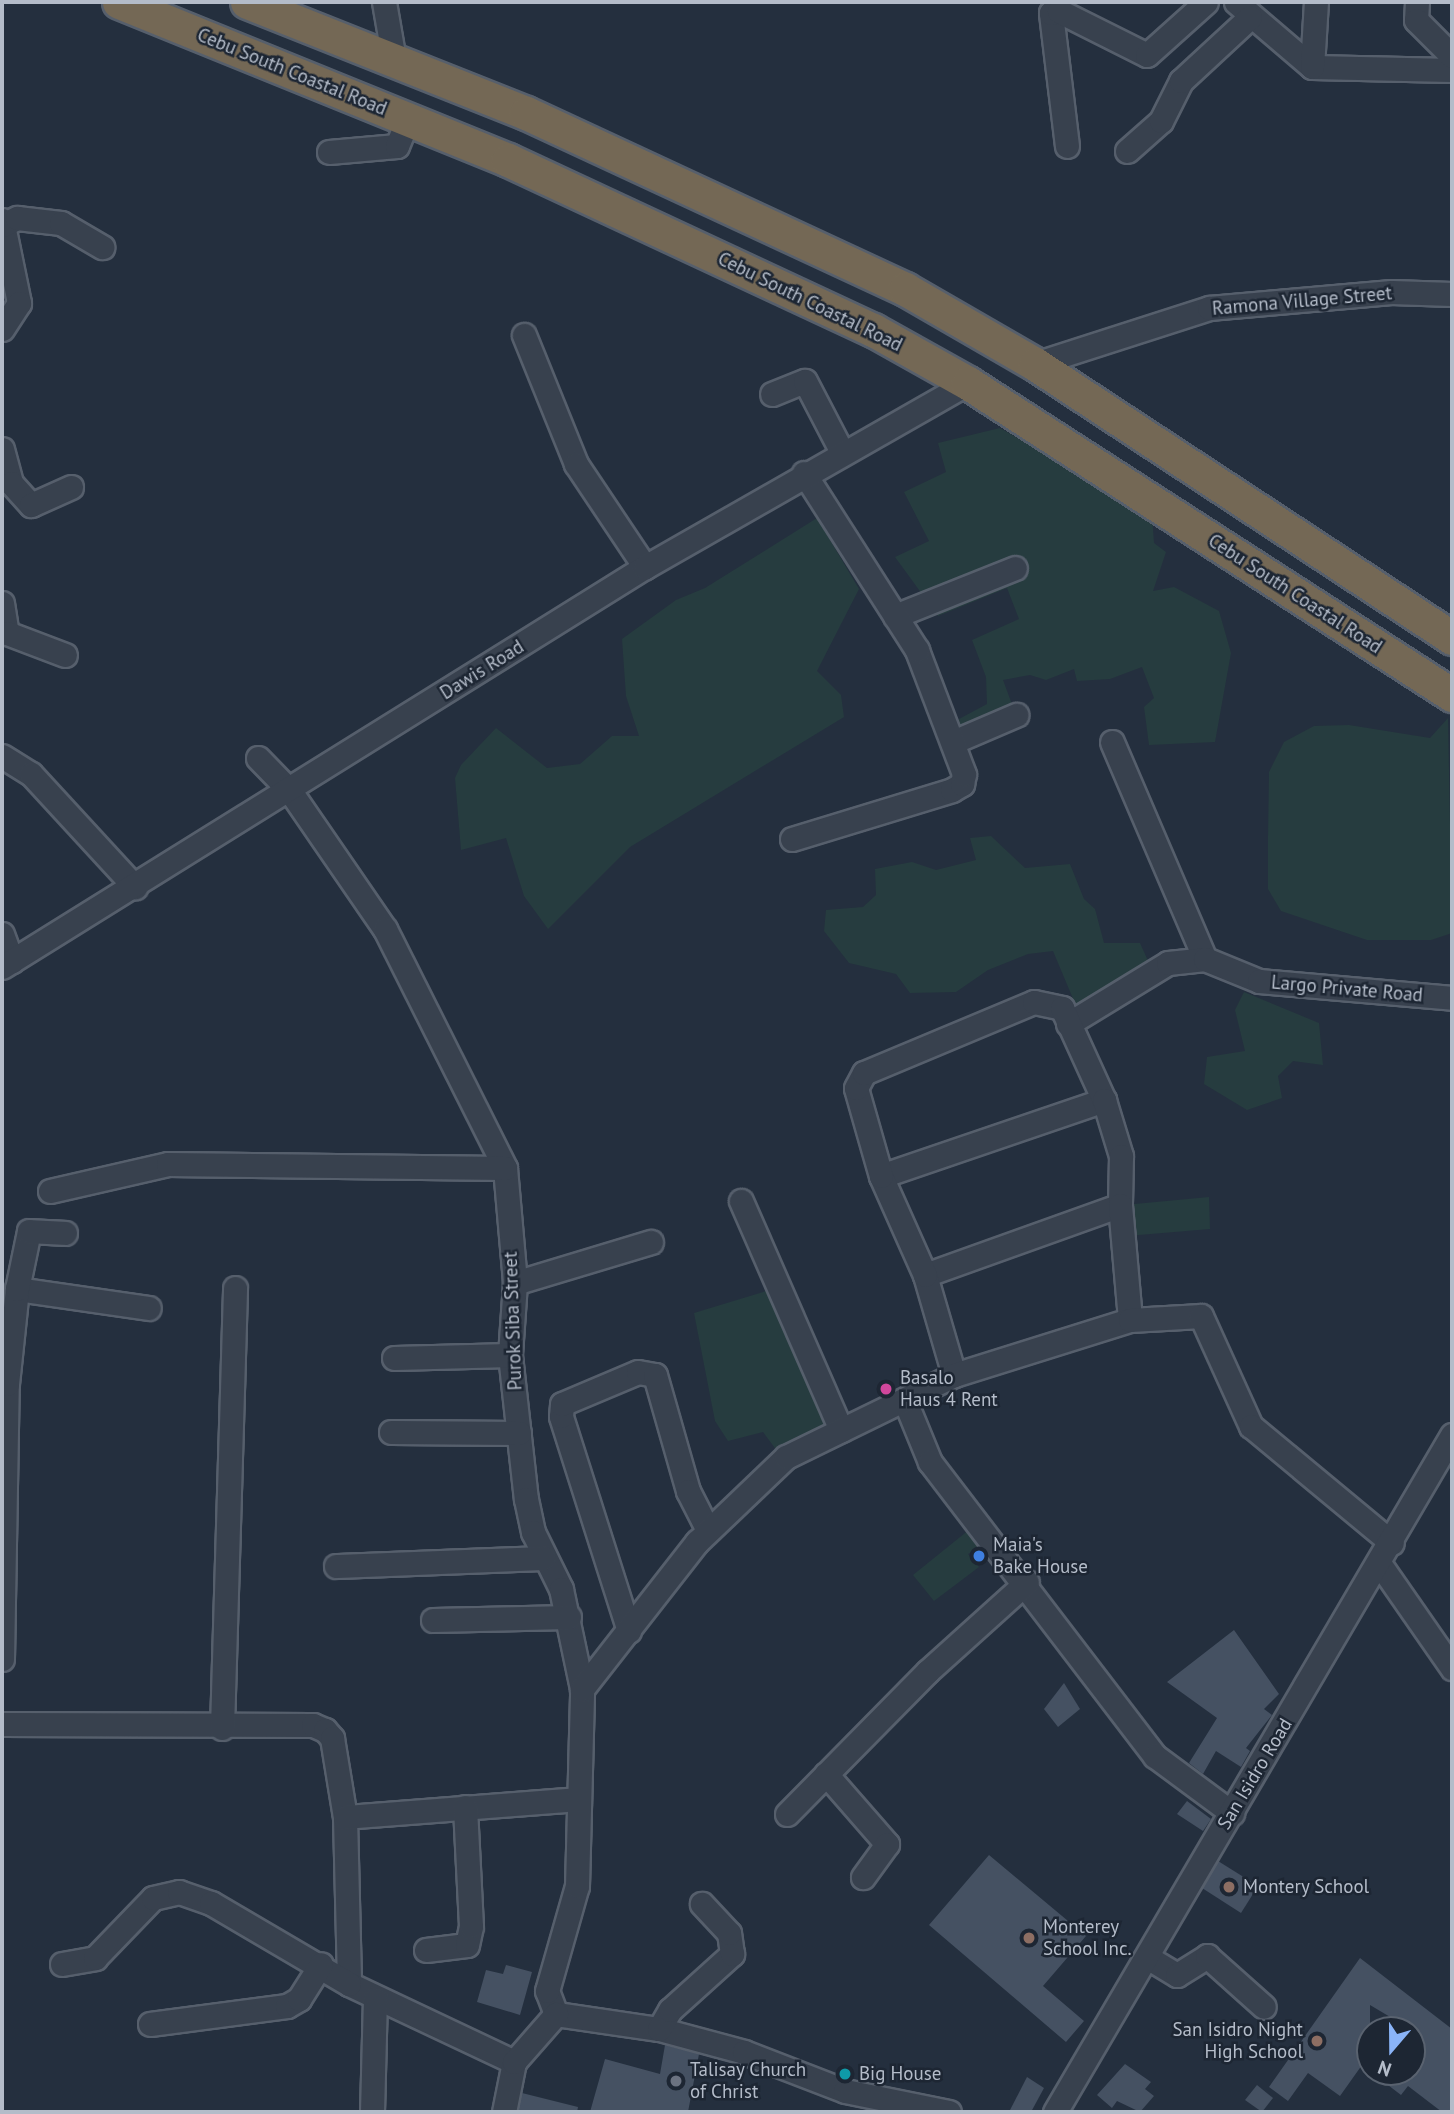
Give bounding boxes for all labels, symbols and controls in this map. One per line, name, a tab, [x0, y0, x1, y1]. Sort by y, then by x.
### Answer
street label: Cebu South Coastal Road	[194, 24, 390, 120]
street label: Cebu South Coastal Road	[714, 247, 906, 357]
street label: Ramona Village Street	[1211, 282, 1393, 320]
street label: Cebu South Coastal Road	[1204, 529, 1386, 659]
street label: Dawis Road	[436, 635, 528, 705]
street label: Largo Private Road	[1270, 971, 1424, 1007]
street label: Purok Siba Street	[499, 1251, 527, 1391]
place label: Basalo Haus 4 Rent	[900, 1367, 998, 1411]
marker: Basalo Haus 4 Rent	[878, 1381, 894, 1397]
place label: Maia's Bake House	[993, 1534, 1088, 1578]
marker: Maia's Bake House	[971, 1548, 987, 1564]
street label: San Isidro Road	[1213, 1714, 1297, 1834]
place label: Montery School	[1243, 1876, 1370, 1898]
marker: Montery School	[1221, 1879, 1237, 1895]
place label: Monterey School Inc.	[1043, 1916, 1132, 1960]
marker: Monterey School Inc.	[1021, 1930, 1037, 1946]
north arrow	[1356, 2016, 1426, 2086]
place label: San Isidro Night High School	[1173, 2019, 1303, 2063]
marker: San Isidro Night High School	[1309, 2033, 1325, 2049]
text: N	[1375, 2055, 1394, 2082]
place label: Talisay Church of Christ	[690, 2059, 807, 2103]
place label: Big House	[859, 2063, 941, 2085]
marker: Big House	[837, 2066, 853, 2082]
marker: Talisay Church of Christ	[668, 2073, 684, 2089]

